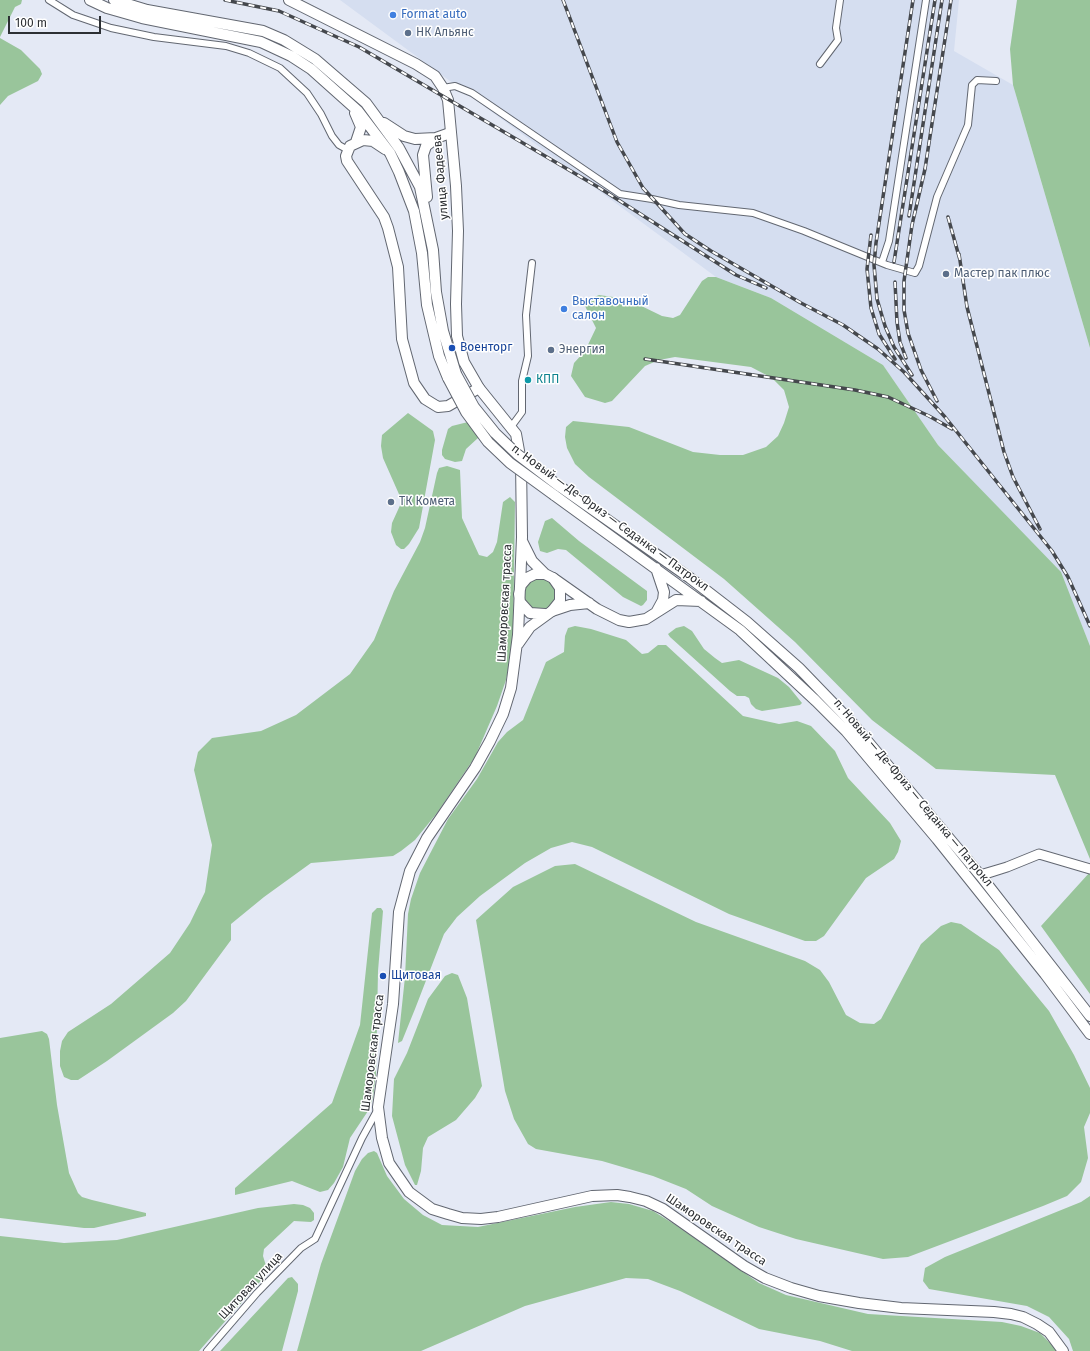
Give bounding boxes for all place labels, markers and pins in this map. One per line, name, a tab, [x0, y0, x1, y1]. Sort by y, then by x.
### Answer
place label: Format auto	[401, 8, 467, 22]
marker: Format auto	[388, 10, 398, 20]
place label: НК Альянс	[416, 26, 474, 40]
marker: НК Альянс	[403, 28, 413, 38]
place label: Мастер пак плюс	[954, 267, 1050, 281]
marker: Мастер пак плюс	[941, 269, 951, 279]
place label: Выставочный салон	[572, 295, 649, 323]
marker: Выставочный салон	[559, 304, 569, 314]
place label: Военторг	[460, 341, 512, 355]
marker: Военторг	[447, 343, 457, 353]
place label: Энергия	[559, 343, 605, 357]
marker: Энергия	[546, 345, 556, 355]
place label: КПП	[536, 373, 559, 387]
marker: КПП	[523, 375, 533, 385]
place label: ТК Комета	[399, 495, 455, 509]
marker: ТК Комета	[386, 497, 396, 507]
place label: Щитовая	[391, 969, 441, 983]
marker: Щитовая	[378, 971, 388, 981]

